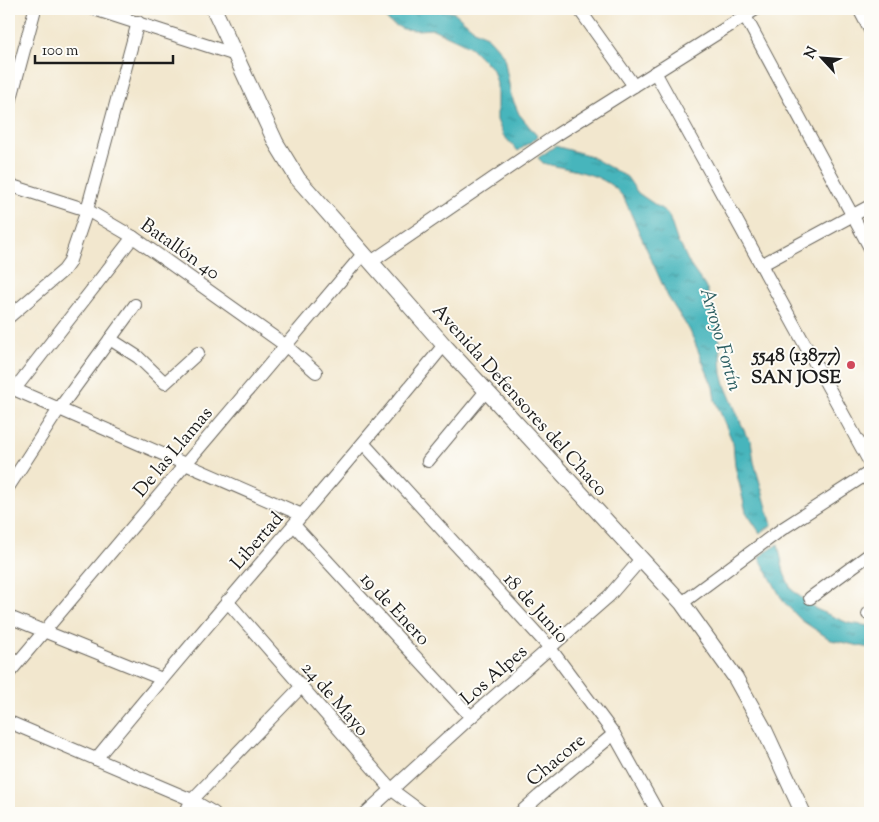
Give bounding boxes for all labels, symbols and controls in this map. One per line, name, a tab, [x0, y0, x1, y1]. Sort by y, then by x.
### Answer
scale bar	[35, 32, 172, 64]
north arrow	[796, 32, 846, 82]
text: 100 m	[42, 41, 79, 62]
text: N	[801, 44, 824, 63]
street label: Batallón 40	[134, 213, 225, 287]
water label: Arroyo Fortín	[691, 284, 748, 395]
street label: Avenida Defensores del Chaco	[425, 298, 613, 503]
place label: 5548 (13877) SAN JOSE	[750, 343, 842, 392]
marker: 5548 (13877) SAN JOSE	[845, 359, 857, 371]
street label: De las Llamas	[128, 401, 220, 504]
street label: Libertad	[225, 507, 291, 576]
street label: 19 de Enero	[353, 567, 435, 653]
street label: 18 de Junio	[496, 567, 574, 650]
street label: Los Alpes	[455, 639, 534, 713]
street label: 24 de Mayo	[294, 656, 374, 743]
street label: Chacore	[521, 728, 592, 794]

